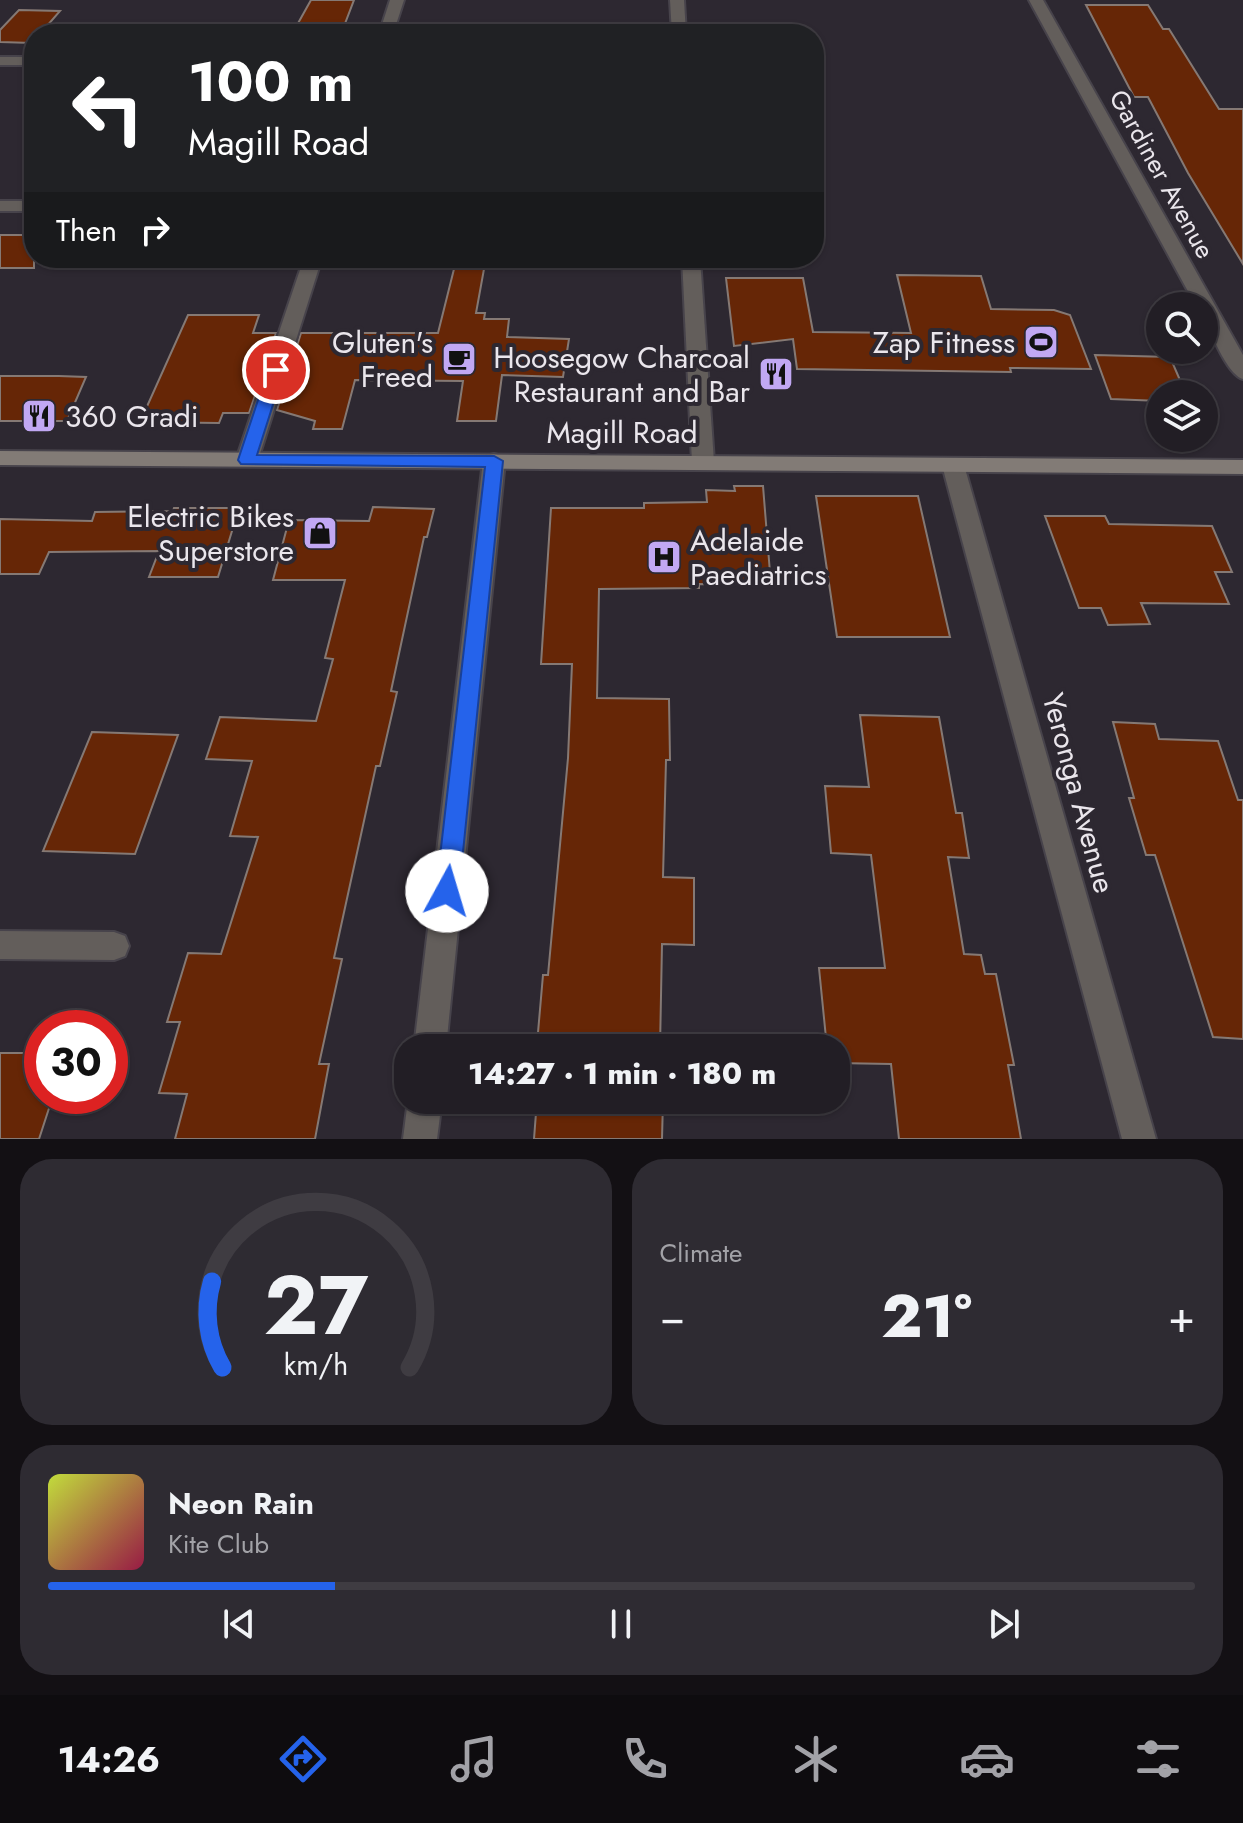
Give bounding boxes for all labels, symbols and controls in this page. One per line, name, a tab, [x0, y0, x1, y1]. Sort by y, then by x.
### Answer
text: 100 m	[188, 41, 353, 122]
icon: left	[56, 56, 160, 160]
street label: Gardiner Avenue	[1100, 83, 1224, 265]
text: Magill Road	[188, 116, 369, 168]
icon: right	[133, 208, 177, 252]
text: Then	[56, 209, 117, 252]
map controls	[1146, 292, 1218, 452]
button: search	[1146, 292, 1218, 364]
place label: Gluten's Freed	[332, 321, 433, 398]
place label: Zap Fitness	[873, 321, 1015, 364]
sports icon: Zap Fitness	[1022, 323, 1060, 361]
pin	[242, 336, 310, 404]
place label: Hoosegow Charcoal Restaurant and Bar	[493, 336, 751, 413]
cafe icon: Gluten's Freed	[440, 340, 478, 378]
icon: arrive	[254, 348, 298, 392]
restaurant icon: Hoosegow Charcoal Restaurant and Bar	[757, 355, 795, 393]
button: layers	[1146, 380, 1218, 452]
place label: 360 Gradi	[65, 395, 199, 438]
restaurant icon: 360 Gradi	[20, 397, 58, 435]
street label: Magill Road	[546, 411, 698, 454]
place label: Electric Bikes Superstore	[127, 495, 294, 572]
shop icon: Electric Bikes Superstore	[301, 514, 339, 552]
place label: Adelaide Paediatrics	[690, 519, 826, 596]
hospital icon: Adelaide Paediatrics	[645, 538, 683, 576]
street label: Yeronga Avenue	[1032, 688, 1126, 898]
position arrow	[405, 849, 489, 933]
speed limit sign: 30	[24, 1010, 128, 1114]
text: 14:27 · 1 min · 180 m	[468, 1052, 776, 1095]
text: Climate	[660, 1234, 742, 1272]
text: 27	[263, 1245, 368, 1365]
text: 21°	[881, 1273, 972, 1360]
text: −	[660, 1285, 685, 1349]
text: +	[1168, 1285, 1195, 1349]
text: km/h	[283, 1344, 348, 1386]
text: Neon Rain	[168, 1482, 314, 1525]
text: Kite Club	[168, 1525, 269, 1563]
icon: previous	[217, 1602, 261, 1646]
icon: pause	[599, 1602, 643, 1646]
icon: next	[982, 1602, 1026, 1646]
icon: directions	[275, 1731, 331, 1787]
icon: music	[446, 1731, 502, 1787]
icon: phone	[617, 1731, 673, 1787]
icon: climate	[788, 1731, 844, 1787]
icon: car	[959, 1731, 1015, 1787]
icon: filters	[1130, 1731, 1186, 1787]
text: 14:26	[57, 1733, 160, 1785]

